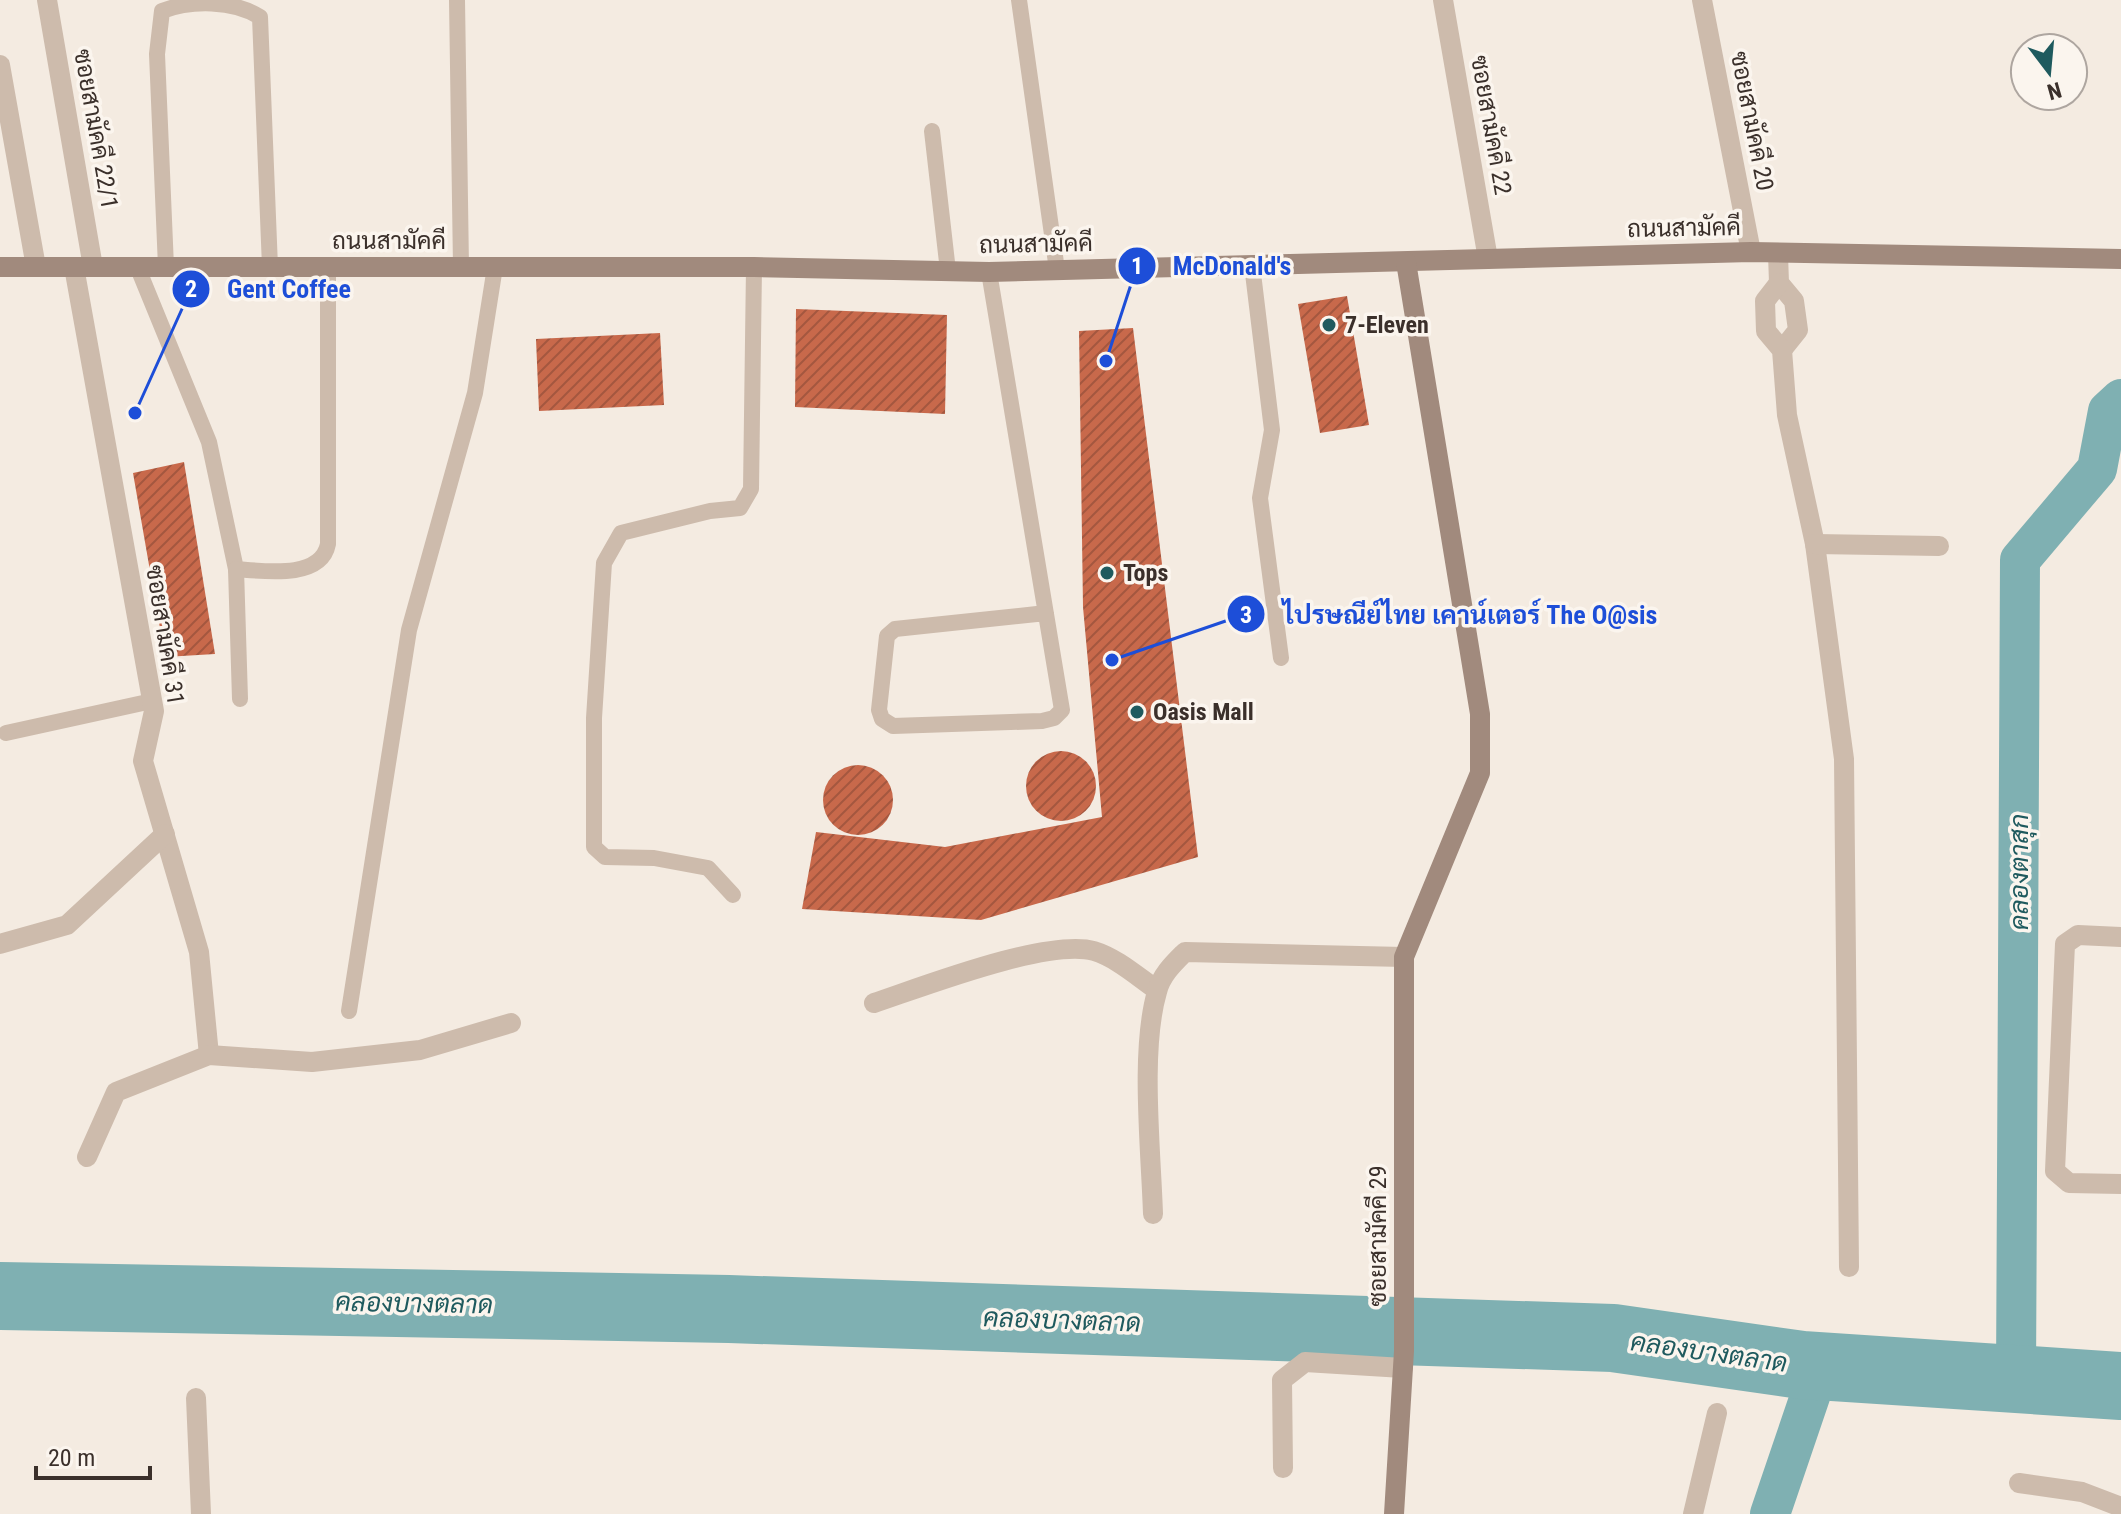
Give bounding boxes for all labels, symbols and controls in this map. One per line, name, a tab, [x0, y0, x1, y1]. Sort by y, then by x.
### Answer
north arrow	[2009, 32, 2089, 112]
street label: ซอยสามัคคี 22/1	[68, 47, 125, 211]
street label: ซอยสามัคคี 20	[1725, 49, 1780, 193]
street label: ซอยสามัคคี 22	[1465, 53, 1518, 197]
text: N	[2044, 77, 2064, 105]
street label: ถนนสามัคคี	[1627, 212, 1741, 243]
street label: ถนนสามัคคี	[332, 226, 446, 255]
street label: ถนนสามัคคี	[979, 228, 1093, 259]
callout: McDonald's	[1117, 241, 1308, 291]
text: McDonald's	[1173, 251, 1291, 281]
text: 1	[1131, 252, 1143, 280]
callout: Gent Coffee	[171, 264, 367, 314]
text: Gent Coffee	[227, 274, 351, 304]
text: 2	[185, 275, 197, 303]
place label: 7-Eleven	[1345, 311, 1429, 339]
marker: 7-Eleven	[1320, 316, 1338, 334]
place label: Tops	[1123, 559, 1168, 587]
street label: ซอยสามัคคี 31	[140, 563, 191, 707]
marker: Tops	[1098, 564, 1116, 582]
callout: ไปรษณีย์ไทย เคาน์เตอร์ The O@sis	[1226, 589, 1673, 639]
text: ไปรษณีย์ไทย เคาน์เตอร์ The O@sis	[1281, 598, 1657, 630]
text: 3	[1240, 601, 1252, 629]
place label: Oasis Mall	[1153, 698, 1254, 726]
marker: Oasis Mall	[1128, 703, 1146, 721]
water label: คลองตาสุก	[2004, 814, 2037, 930]
street label: ซอยสามัคคี 29	[1363, 1165, 1392, 1307]
water label: คลองบางตลาด	[335, 1287, 493, 1319]
water label: คลองบางตลาด	[983, 1302, 1141, 1338]
water label: คลองบางตลาด	[1629, 1326, 1789, 1378]
scale bar	[36, 1430, 150, 1480]
text: 20 m	[48, 1444, 95, 1472]

